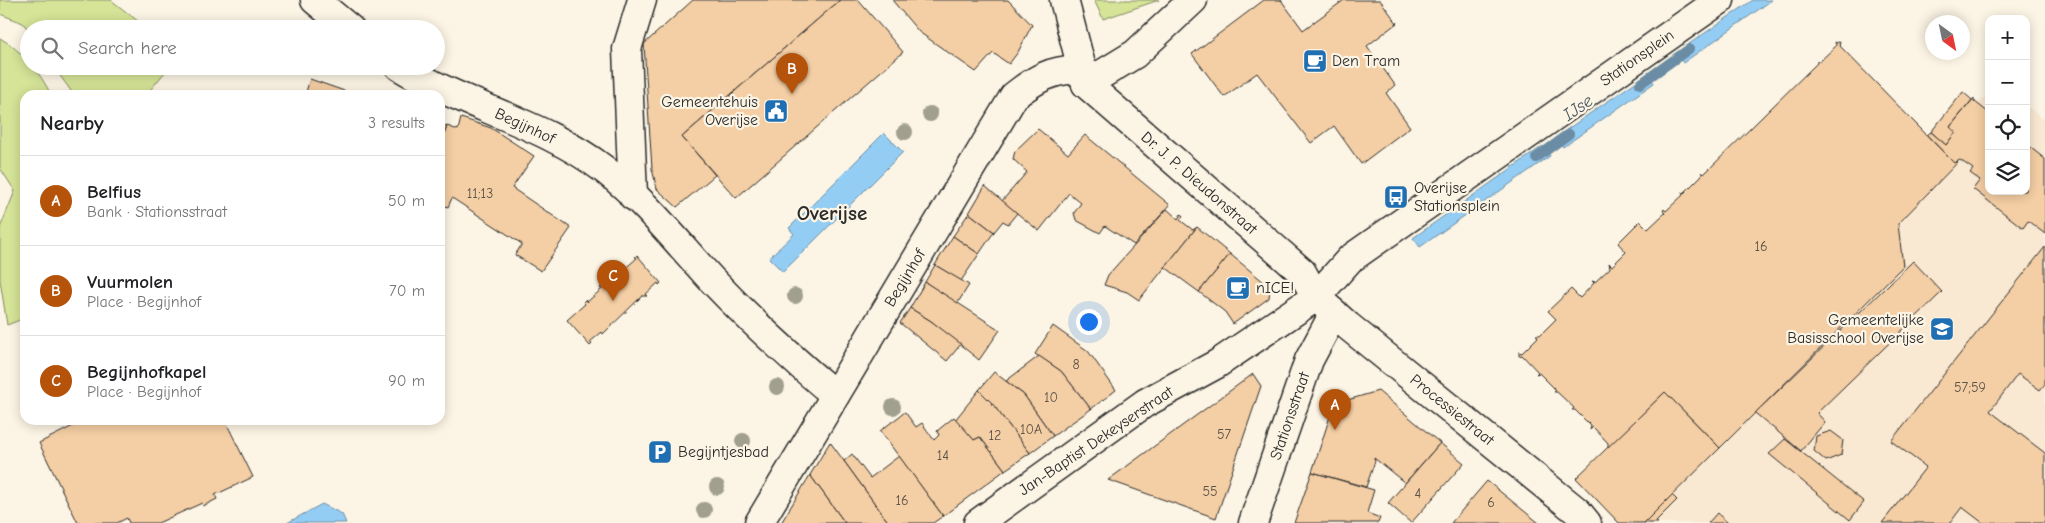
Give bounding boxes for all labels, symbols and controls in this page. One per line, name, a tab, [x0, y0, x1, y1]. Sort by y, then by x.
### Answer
north arrow	[1925, 15, 1970, 60]
map controls	[1985, 15, 2030, 195]
button: +	[1985, 15, 2030, 60]
search box	[20, 20, 445, 75]
street label: Stationsplein	[1597, 26, 1677, 90]
icon: search	[38, 34, 66, 62]
text: Search here	[78, 37, 177, 59]
cafe icon: Den Tram	[1302, 48, 1328, 74]
place label: Den Tram	[1332, 52, 1400, 70]
pin: B	[776, 53, 808, 94]
button: −	[1985, 60, 2030, 105]
water label: IJse	[1558, 90, 1597, 126]
place label: Gemeentehuis Overijse	[661, 93, 758, 129]
public building icon: Gemeentehuis Overijse	[763, 98, 789, 124]
street label: Begijnhof	[492, 104, 559, 148]
button: locate	[1985, 105, 2030, 150]
text: Nearby	[40, 111, 104, 135]
text: 3 results	[368, 114, 425, 132]
street label: Dr. J. P. Dieudonstraat	[1137, 128, 1261, 238]
button: layers	[1985, 150, 2030, 195]
place label: Overijse Stationsplein	[1414, 179, 1500, 215]
text: Belfius	[87, 181, 141, 203]
bus stop icon: Overijse Stationsplein	[1383, 184, 1409, 210]
house number: 11;13	[467, 185, 493, 202]
text: A	[52, 192, 60, 210]
text: 50 m	[388, 192, 425, 210]
district label: Overijse	[797, 201, 867, 225]
text: Bank · Stationsstraat	[87, 203, 227, 221]
house number: 16	[1754, 238, 1768, 255]
street label: Begijnhof	[881, 245, 930, 310]
pin: C	[597, 260, 629, 301]
text: Vuurmolen	[87, 271, 173, 293]
cafe icon: nICE!	[1225, 275, 1251, 301]
place label: nICE!	[1256, 279, 1294, 297]
text: B	[51, 282, 61, 300]
text: 70 m	[389, 282, 425, 300]
text: Place · Begijnhof	[87, 293, 201, 311]
your location	[1076, 309, 1102, 335]
place label: Gemeentelijke Basisschool Overijse	[1787, 311, 1924, 347]
school or university icon: Gemeentelijke Basisschool Overijse	[1929, 316, 1955, 342]
house number: 8	[1072, 356, 1080, 373]
text: Begijnhofkapel	[87, 361, 206, 383]
street label: Stationsstraat	[1267, 369, 1314, 462]
street label: Processiestraat	[1406, 371, 1498, 450]
text: C	[51, 372, 61, 390]
text: 90 m	[388, 372, 425, 390]
house number: 57;59	[1954, 379, 1986, 396]
street label: Jan-Baptist Dekeyserstraat	[1015, 382, 1177, 499]
text: Place · Begijnhof	[87, 383, 201, 401]
house number: 10	[1044, 389, 1058, 406]
pin: A	[1319, 389, 1351, 430]
house number: 10A	[1020, 421, 1042, 438]
house number: 57	[1217, 426, 1231, 443]
house number: 12	[989, 427, 1001, 444]
parking icon: Begijntjesbad	[647, 439, 673, 465]
place label: Begijntjesbad	[678, 443, 769, 461]
house number: 14	[937, 447, 949, 464]
house number: 55	[1202, 483, 1218, 500]
house number: 4	[1415, 485, 1422, 502]
house number: 16	[895, 492, 909, 509]
house number: 6	[1487, 494, 1495, 511]

